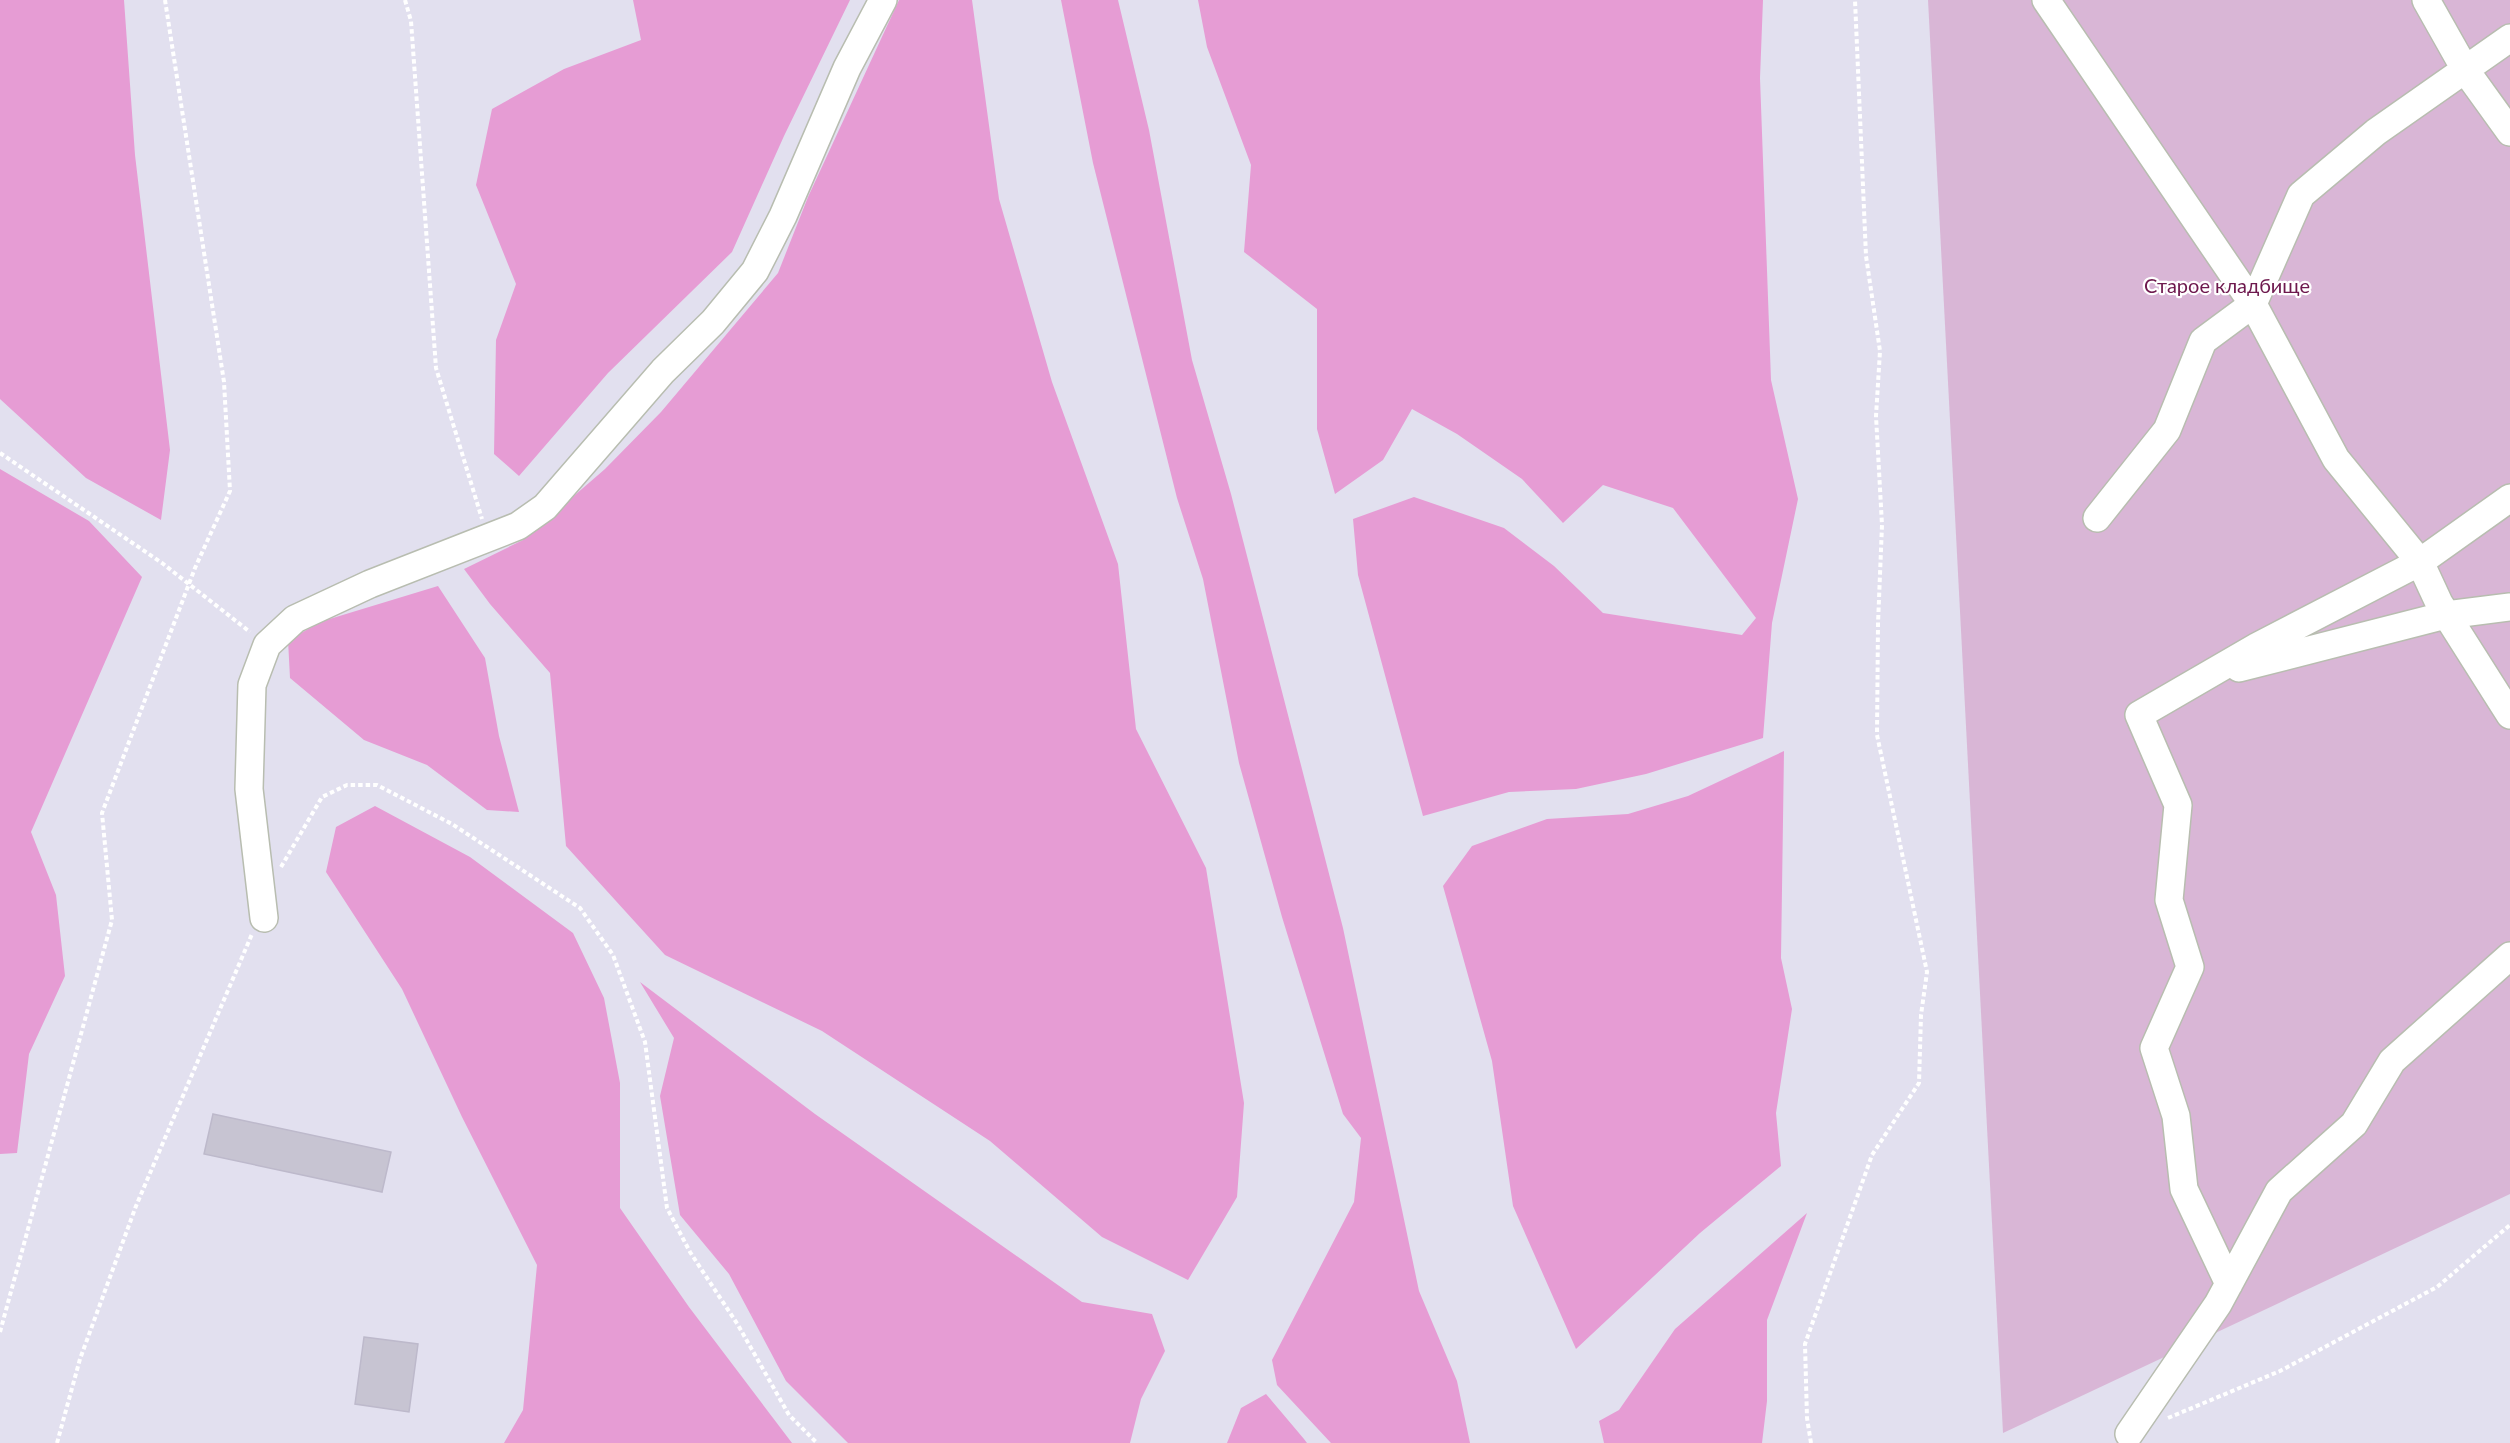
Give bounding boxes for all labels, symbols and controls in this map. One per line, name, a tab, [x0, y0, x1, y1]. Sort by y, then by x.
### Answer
park label: Старое кладбище	[2144, 273, 2310, 297]

